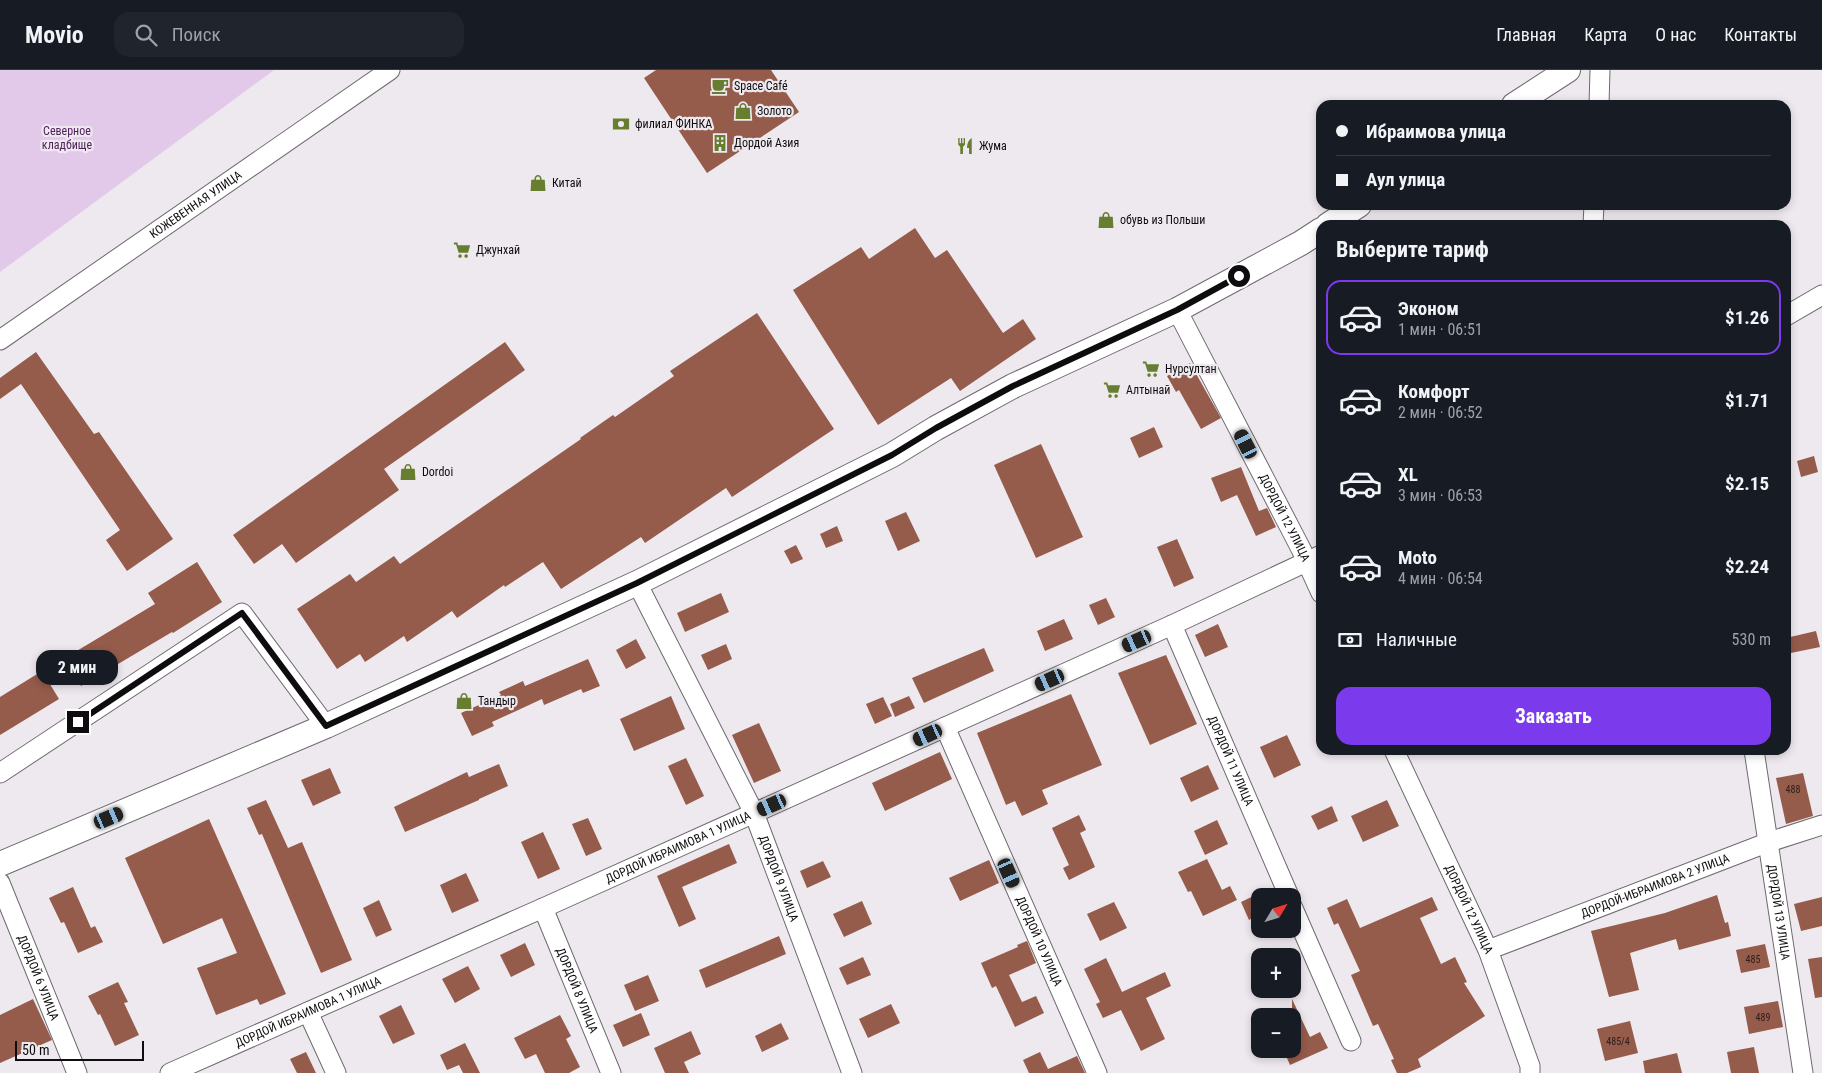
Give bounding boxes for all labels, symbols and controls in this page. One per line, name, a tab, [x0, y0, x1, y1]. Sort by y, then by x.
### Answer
search box	[114, 12, 464, 57]
text: Movio	[25, 21, 84, 49]
icon: search	[132, 21, 160, 49]
text: Поиск	[172, 23, 221, 46]
text: Главная	[1496, 24, 1556, 45]
text: Карта	[1584, 24, 1627, 45]
text: О нас	[1655, 24, 1696, 45]
text: Контакты	[1724, 24, 1797, 45]
cafe icon: Space Café	[710, 76, 730, 96]
place label: Space Café	[734, 79, 788, 93]
shop icon: Золото	[733, 101, 753, 121]
place label: Золото	[757, 104, 792, 118]
bank icon: филиал ФИНКА	[611, 114, 631, 134]
place label: филиал ФИНКА	[635, 117, 712, 131]
text: Ибраимова улица	[1366, 120, 1506, 143]
park label: Северное кладбище	[42, 124, 93, 152]
building icon: Дордой Азия	[710, 133, 730, 153]
place label: Дордой Азия	[734, 136, 799, 150]
restaurant icon: Жума	[955, 136, 975, 156]
place label: Жума	[979, 139, 1007, 153]
street label: КОЖЕВЕННАЯ УЛИЦА	[147, 168, 244, 241]
text: Аул улица	[1366, 168, 1445, 191]
shop icon: Китай	[528, 173, 548, 193]
place label: Китай	[552, 176, 582, 190]
shop icon: обувь из Польши	[1096, 210, 1116, 230]
place label: обувь из Польши	[1120, 213, 1205, 227]
text: Выберите тариф	[1336, 237, 1489, 262]
supermarket icon: Джунхай	[452, 240, 472, 260]
place label: Джунхай	[476, 243, 520, 257]
route start	[1228, 265, 1250, 287]
icon: car	[1338, 295, 1383, 340]
text: Эконом	[1398, 297, 1459, 320]
text: $1.26	[1725, 306, 1769, 329]
text: 1 мин · 06:51	[1398, 320, 1483, 339]
supermarket icon: Нурсултан	[1141, 359, 1161, 379]
place label: Нурсултан	[1165, 362, 1217, 376]
icon: car	[1338, 378, 1383, 423]
supermarket icon: Алтынай	[1102, 380, 1122, 400]
text: Комфорт	[1398, 380, 1470, 403]
place label: Алтынай	[1126, 383, 1170, 397]
text: $1.71	[1725, 389, 1769, 412]
text: 2 мин · 06:52	[1398, 403, 1483, 422]
car	[1232, 427, 1259, 461]
icon: car	[1338, 461, 1383, 506]
shop icon: Dordoi	[398, 462, 418, 482]
text: XL	[1398, 463, 1418, 486]
place label: Dordoi	[422, 465, 453, 479]
street label: ДОРДОЙ 12 УЛИЦА	[1256, 472, 1313, 564]
text: $2.15	[1725, 472, 1769, 495]
text: 3 мин · 06:53	[1398, 486, 1483, 505]
icon: car	[1338, 544, 1383, 589]
text: Moto	[1398, 546, 1437, 569]
text: $2.24	[1725, 555, 1769, 578]
text: 4 мин · 06:54	[1398, 569, 1483, 588]
icon: cash	[1336, 626, 1364, 654]
car	[1120, 628, 1153, 654]
text: Наличные	[1376, 628, 1457, 651]
text: 530 m	[1732, 630, 1771, 649]
callout: 2 мин	[37, 650, 119, 684]
text: 2 мин	[58, 658, 96, 677]
car	[1033, 667, 1066, 693]
button: Заказать	[1336, 687, 1771, 745]
shop icon: Тандыр	[454, 691, 474, 711]
place label: Тандыр	[478, 694, 516, 708]
route end	[67, 711, 89, 733]
street label: ДОРДОЙ 11 УЛИЦА	[1205, 714, 1256, 808]
car	[911, 722, 944, 748]
house number: 488	[1786, 784, 1800, 795]
car	[755, 792, 788, 818]
car	[92, 805, 125, 831]
street label: ДОРДОЙ ИБРАИМОВА 1 УЛИЦА	[603, 808, 753, 886]
street label: ДОРДОЙ 9 УЛИЦА	[756, 833, 801, 924]
street label: ДОРДОЙ-ИБРАИМОВА 2 УЛИЦА	[1579, 851, 1731, 921]
car	[996, 856, 1021, 890]
street label: ДОРДОЙ 12 УЛИЦА	[1442, 863, 1496, 956]
street label: ДОРДОЙ 13 УЛИЦА	[1764, 863, 1793, 961]
north arrow	[1251, 888, 1301, 938]
map controls	[1251, 888, 1301, 1058]
street label: ДОРДОЙ 10 УЛИЦА	[1013, 894, 1065, 988]
street label: ДОРДОЙ 6 УЛИЦА	[15, 933, 62, 1022]
street label: ДОРДОЙ 8 УЛИЦА	[553, 946, 601, 1035]
button: +	[1251, 948, 1301, 998]
house number: 485	[1746, 954, 1760, 965]
street label: ДОРДОЙ ИБРАИМОВА 1 УЛИЦА	[233, 974, 383, 1050]
button: −	[1251, 1008, 1301, 1058]
house number: 489	[1756, 1012, 1770, 1023]
house number: 485/4	[1606, 1036, 1630, 1047]
scale bar	[15, 1038, 144, 1061]
text: 50 m	[22, 1042, 50, 1058]

